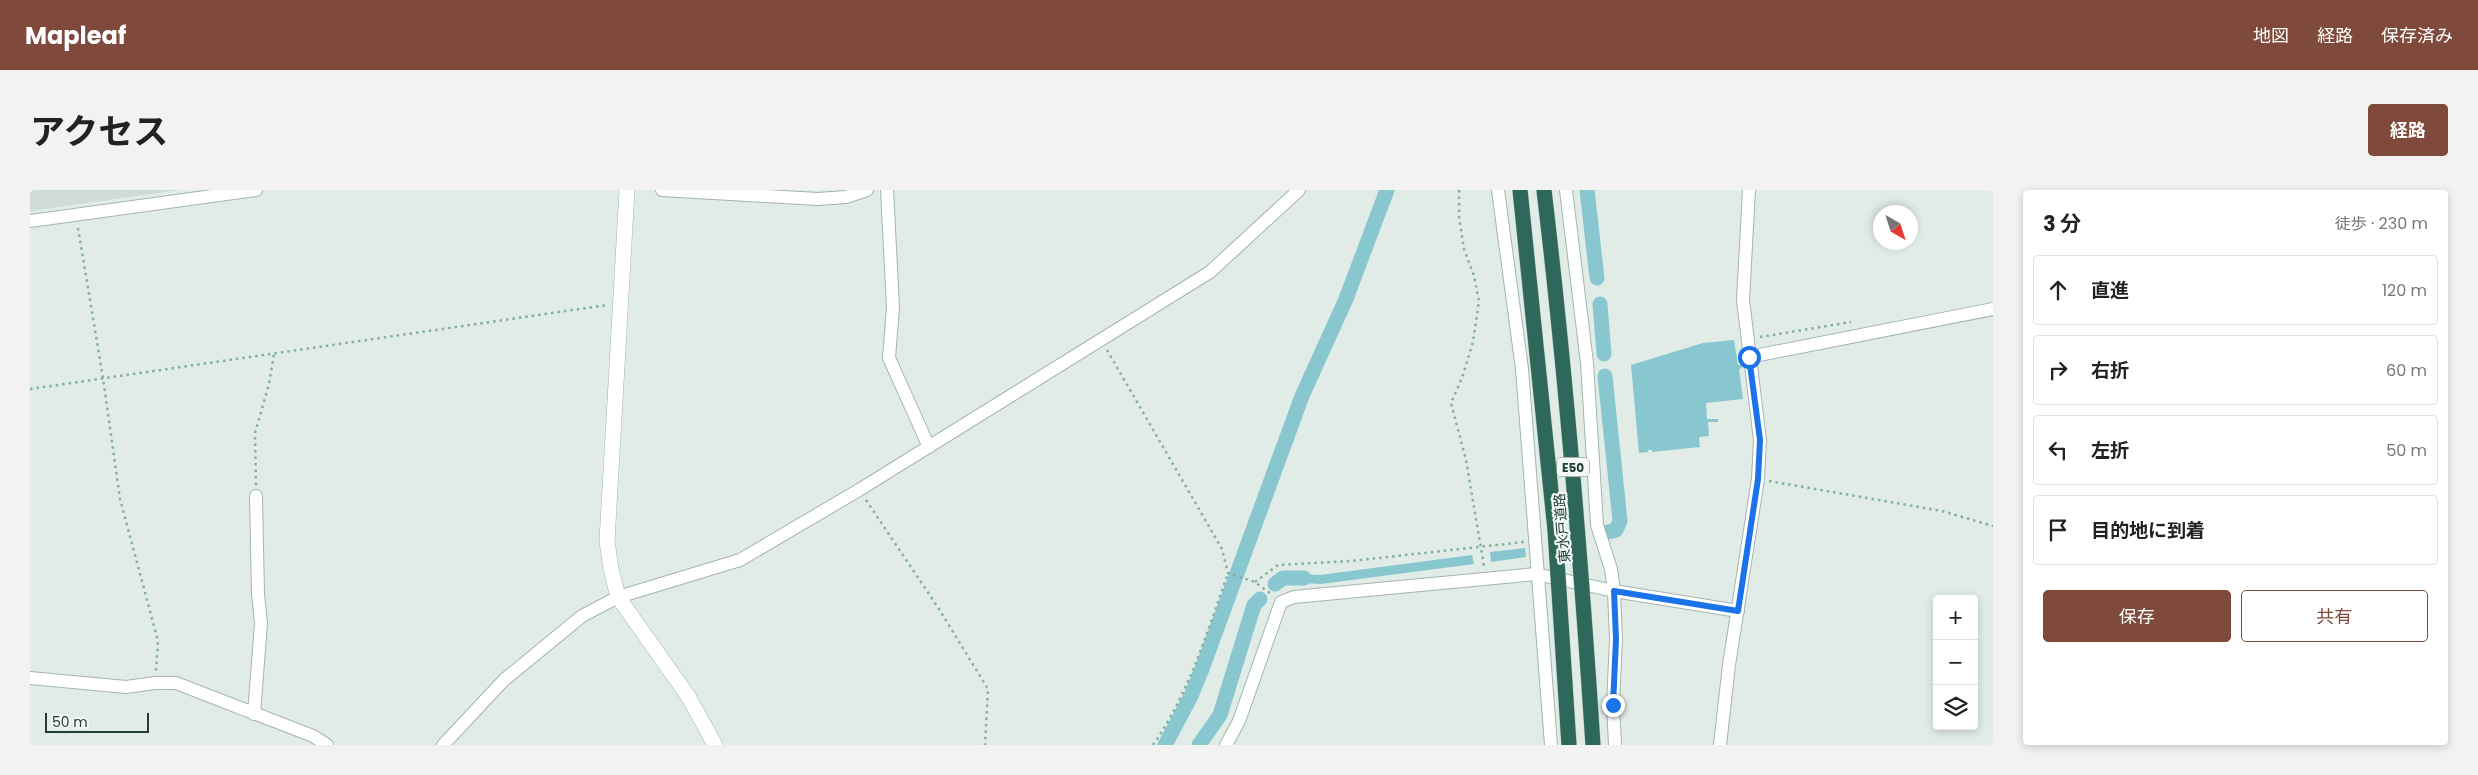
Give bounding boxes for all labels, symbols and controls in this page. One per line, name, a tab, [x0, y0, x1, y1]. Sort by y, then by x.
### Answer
text: Mapleaf	[25, 19, 126, 52]
text: 地図	[2253, 23, 2289, 48]
text: 経路	[2317, 23, 2353, 48]
text: 保存済み	[2381, 23, 2453, 48]
button: 経路	[2368, 104, 2448, 156]
text: アクセス	[30, 107, 168, 156]
north arrow	[1873, 205, 1918, 250]
text: 3 分	[2043, 209, 2081, 238]
text: 徒歩 · 230 m	[2335, 212, 2428, 235]
icon: ahead	[2044, 276, 2072, 304]
text: 直進	[2091, 277, 2129, 304]
text: 120 m	[2382, 279, 2427, 302]
route start	[1738, 346, 1761, 369]
icon: right	[2044, 356, 2072, 384]
text: 右折	[2091, 357, 2129, 384]
text: 60 m	[2386, 359, 2427, 382]
icon: left	[2044, 436, 2072, 464]
text: 左折	[2091, 437, 2129, 464]
text: 50 m	[2386, 439, 2427, 462]
road number: E50	[1557, 458, 1589, 476]
street label: 東水戸道路	[1549, 492, 1575, 564]
icon: arrive	[2044, 516, 2072, 544]
text: 目的地に到着	[2091, 517, 2205, 544]
button: 保存	[2043, 590, 2231, 642]
button: 共有	[2241, 590, 2428, 642]
map controls	[1933, 595, 1978, 730]
button: +	[1933, 595, 1978, 640]
button: −	[1933, 640, 1978, 685]
button: layers	[1933, 685, 1978, 730]
route end	[1602, 694, 1625, 717]
scale bar	[45, 710, 149, 733]
text: 50 m	[52, 712, 88, 732]

